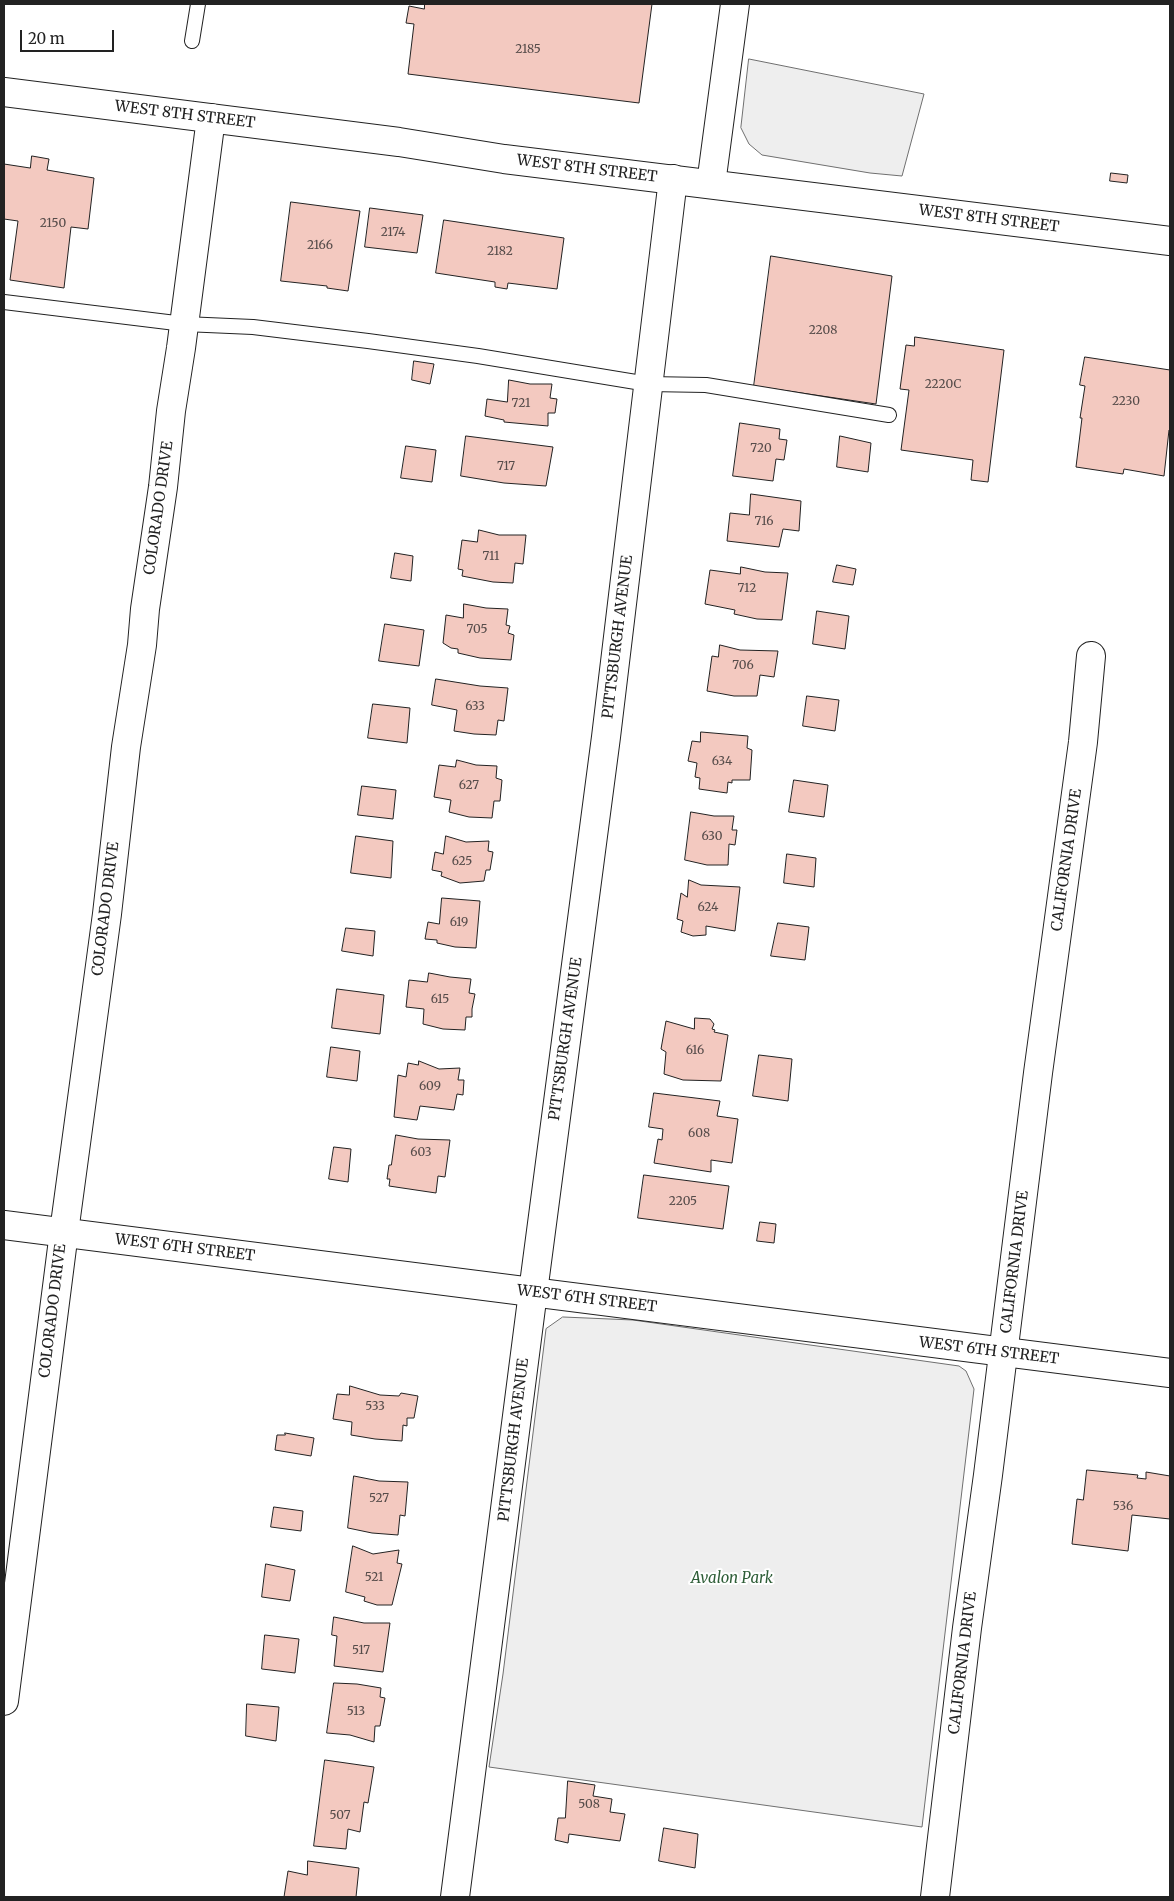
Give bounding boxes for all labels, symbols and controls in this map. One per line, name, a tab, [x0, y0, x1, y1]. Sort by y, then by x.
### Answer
scale bar	[22, 20, 116, 52]
text: 20 m	[28, 29, 65, 48]
house number: 2185	[515, 43, 541, 57]
street label: WEST 8TH STREET	[114, 97, 256, 133]
street label: WEST 8TH STREET	[516, 151, 658, 187]
street label: WEST 8TH STREET	[918, 201, 1060, 237]
house number: 2150	[40, 217, 66, 231]
house number: 2174	[381, 226, 405, 240]
house number: 2166	[307, 239, 333, 253]
house number: 2182	[487, 245, 513, 259]
house number: 2208	[809, 324, 837, 338]
house number: 2220C	[925, 378, 961, 392]
house number: 2230	[1112, 395, 1140, 409]
house number: 721	[512, 397, 530, 411]
street label: COLORADO DRIVE	[141, 440, 177, 576]
house number: 720	[750, 442, 772, 456]
house number: 717	[497, 460, 515, 474]
house number: 716	[755, 515, 773, 529]
house number: 711	[482, 550, 500, 564]
street label: PITTSBURGH AVENUE	[599, 554, 637, 720]
house number: 712	[737, 582, 757, 596]
house number: 705	[467, 623, 487, 637]
house number: 706	[732, 659, 754, 673]
house number: 633	[465, 700, 485, 714]
house number: 634	[712, 755, 732, 769]
house number: 627	[459, 779, 479, 793]
street label: CALIFORNIA DRIVE	[1048, 788, 1086, 932]
house number: 630	[702, 830, 722, 844]
street label: COLORADO DRIVE	[89, 841, 123, 977]
house number: 625	[452, 855, 472, 869]
house number: 624	[698, 901, 718, 915]
house number: 619	[450, 916, 468, 930]
street label: PITTSBURGH AVENUE	[546, 956, 586, 1122]
house number: 615	[431, 993, 449, 1007]
house number: 616	[686, 1044, 704, 1058]
house number: 609	[419, 1080, 441, 1094]
house number: 608	[688, 1127, 710, 1141]
house number: 603	[410, 1146, 432, 1160]
street label: CALIFORNIA DRIVE	[997, 1190, 1033, 1334]
house number: 2205	[669, 1195, 697, 1209]
street label: WEST 6TH STREET	[114, 1230, 256, 1266]
street label: COLORADO DRIVE	[36, 1243, 70, 1379]
street label: WEST 6TH STREET	[516, 1281, 658, 1317]
street label: WEST 6TH STREET	[918, 1333, 1060, 1369]
street label: PITTSBURGH AVENUE	[495, 1357, 533, 1523]
house number: 533	[365, 1400, 385, 1414]
house number: 527	[369, 1492, 389, 1506]
house number: 536	[1113, 1500, 1133, 1514]
park label: Avalon Park	[691, 1570, 773, 1588]
house number: 521	[365, 1571, 383, 1585]
street label: CALIFORNIA DRIVE	[945, 1591, 981, 1735]
house number: 517	[352, 1644, 370, 1658]
house number: 513	[347, 1705, 365, 1719]
house number: 508	[578, 1798, 600, 1812]
house number: 507	[329, 1809, 351, 1823]

